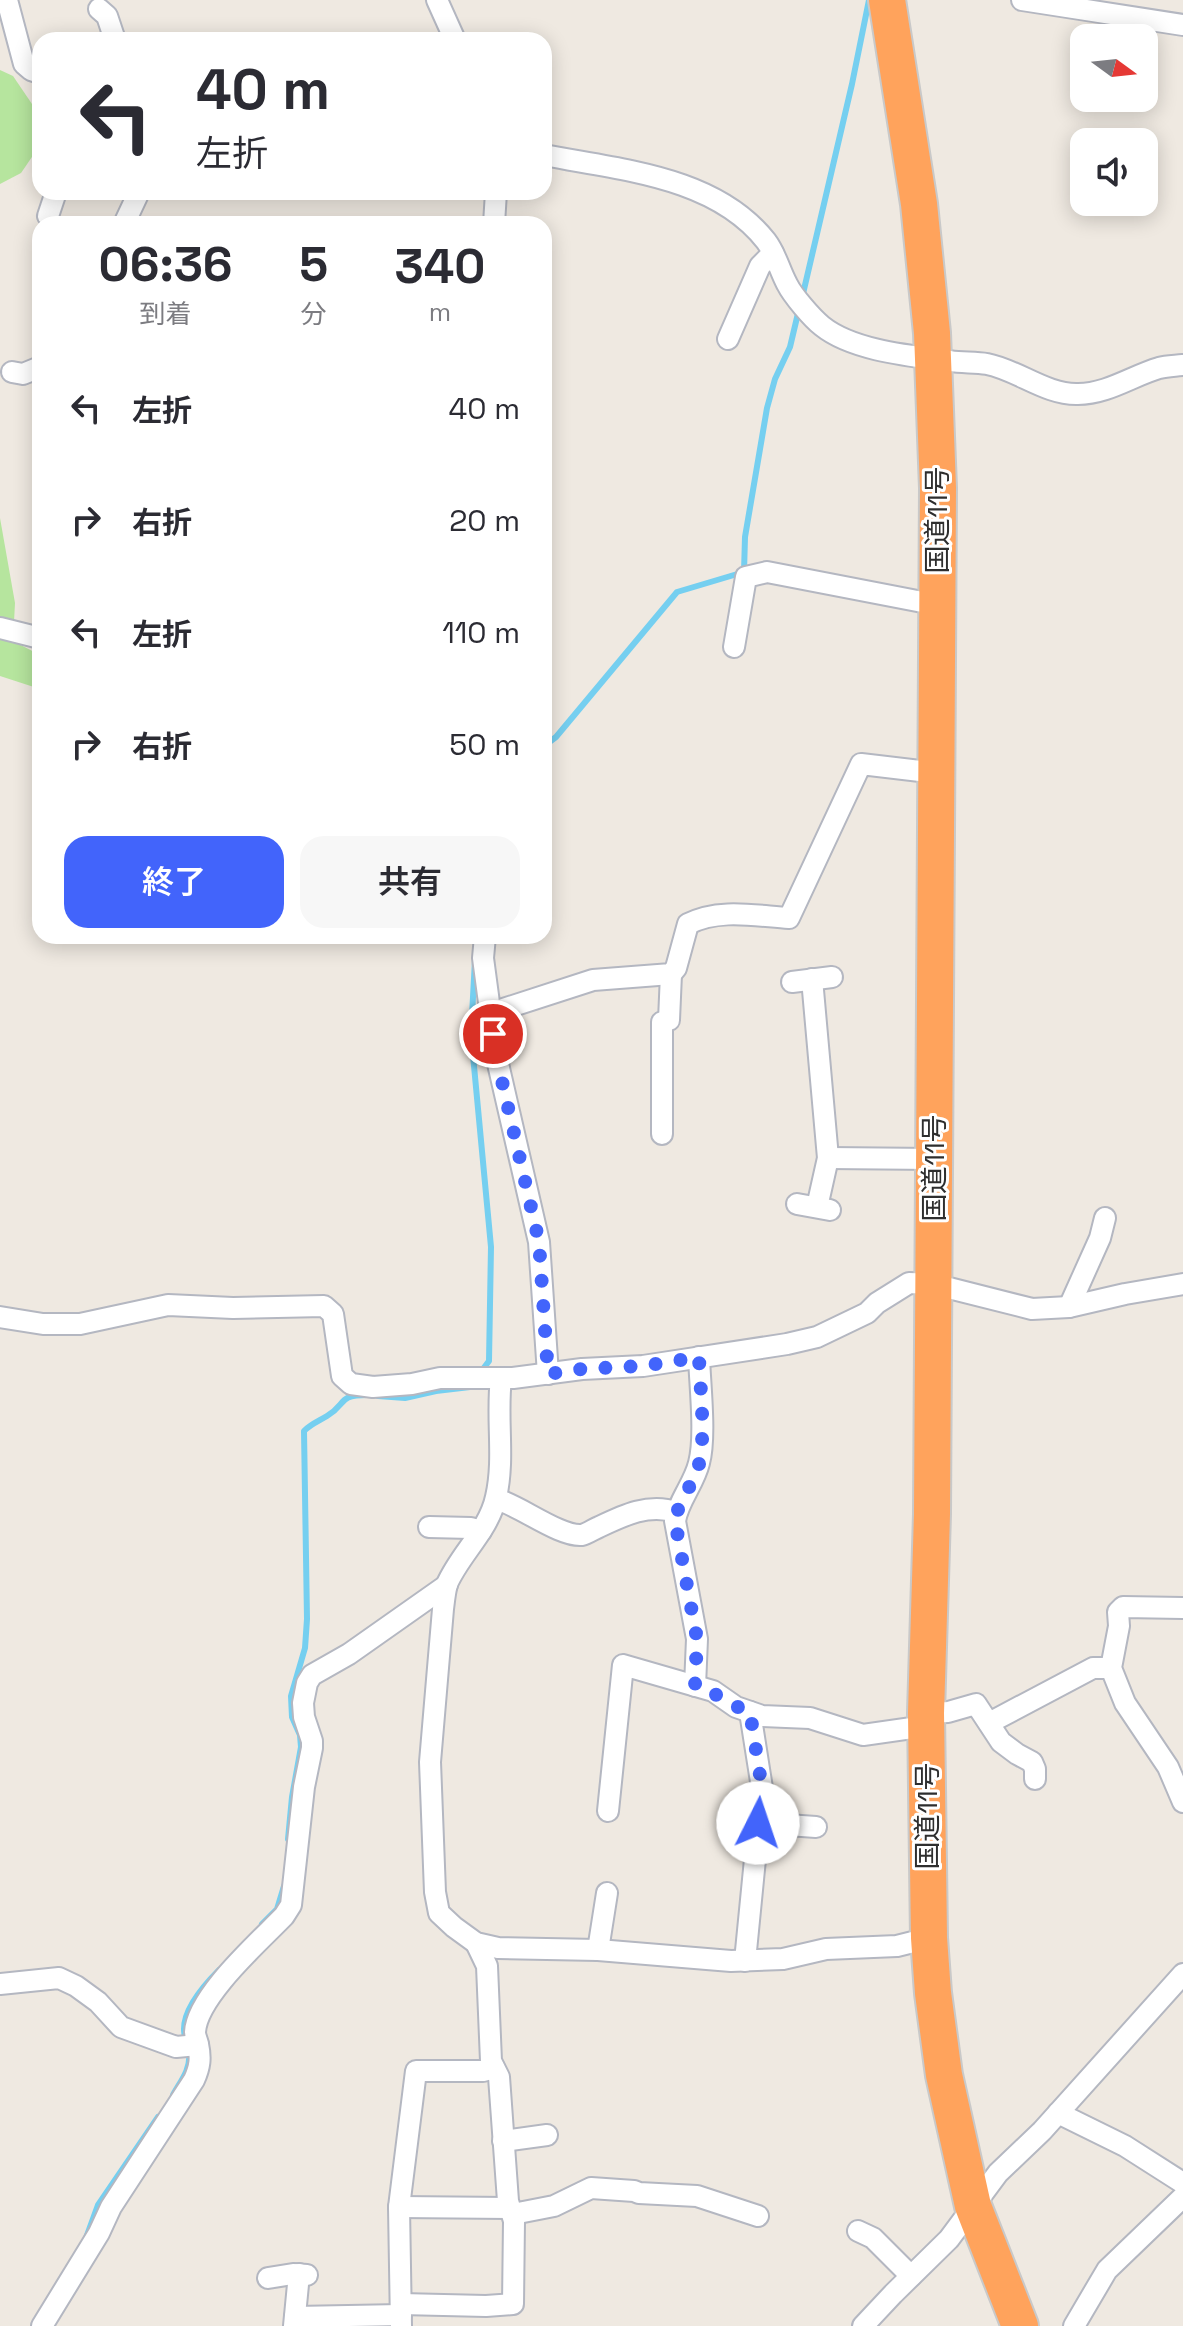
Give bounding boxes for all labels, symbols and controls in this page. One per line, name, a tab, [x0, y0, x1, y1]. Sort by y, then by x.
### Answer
north arrow	[1070, 24, 1158, 112]
map controls	[1070, 24, 1158, 216]
text: 40 m	[196, 54, 330, 125]
icon: left	[64, 64, 168, 168]
button: sound	[1070, 128, 1158, 216]
text: 左折	[196, 131, 268, 177]
text: 06:36	[99, 234, 233, 295]
text: 5	[299, 234, 328, 295]
text: 340	[395, 236, 485, 297]
text: m	[429, 295, 451, 329]
text: 到着	[140, 297, 192, 331]
text: 分	[301, 297, 327, 331]
icon: left	[64, 386, 108, 430]
text: 40 m	[449, 389, 520, 428]
text: 左折	[132, 391, 192, 430]
street label: 国道11号	[919, 466, 955, 574]
icon: right	[64, 498, 108, 542]
text: 20 m	[449, 501, 520, 540]
text: 右折	[132, 503, 192, 542]
icon: left	[64, 610, 108, 654]
text: 110 m	[442, 613, 520, 652]
text: 左折	[132, 615, 192, 654]
icon: right	[64, 722, 108, 766]
text: 50 m	[449, 725, 520, 764]
text: 右折	[132, 727, 192, 766]
button: 終了	[64, 836, 284, 928]
button: 共有	[300, 836, 520, 928]
pin	[459, 1000, 527, 1068]
icon: arrive	[471, 1012, 515, 1056]
street label: 国道11号	[916, 1114, 952, 1222]
street label: 国道11号	[909, 1762, 945, 1870]
position arrow	[716, 1781, 800, 1865]

